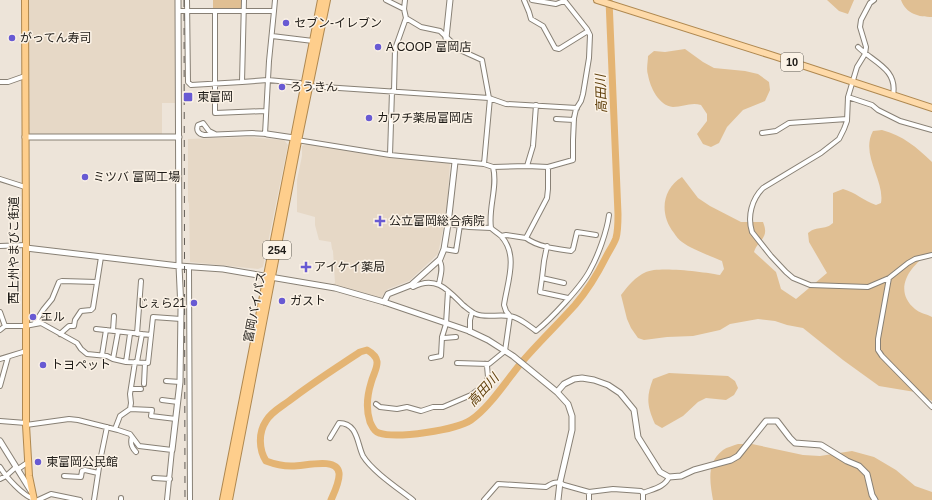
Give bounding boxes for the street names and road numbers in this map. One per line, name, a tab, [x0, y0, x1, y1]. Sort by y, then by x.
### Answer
road number: 10	[781, 53, 803, 71]
street label: 西上州やまびこ街道	[7, 196, 21, 304]
road number: 254	[263, 241, 291, 259]
street label: 富岡バイパス	[241, 270, 269, 344]

